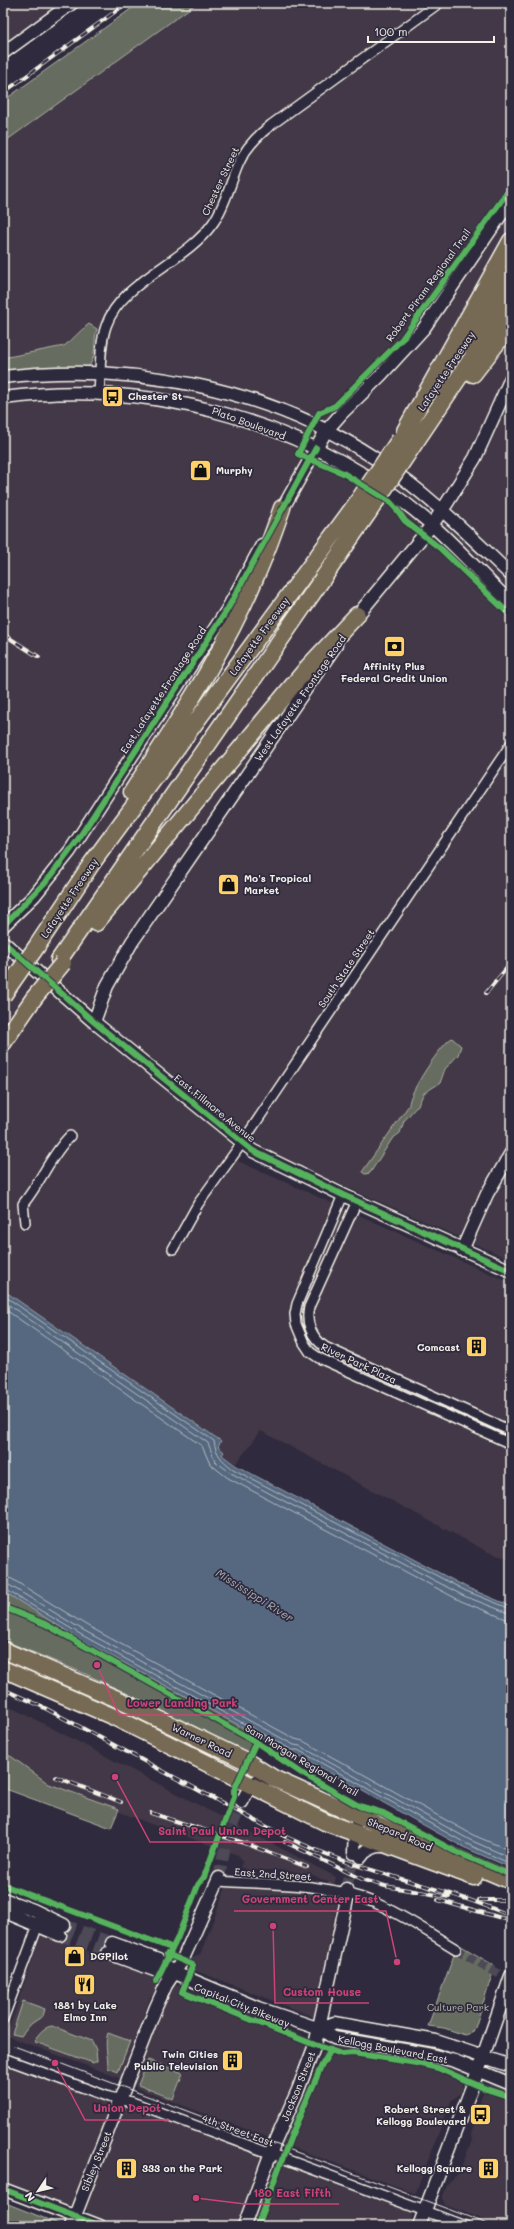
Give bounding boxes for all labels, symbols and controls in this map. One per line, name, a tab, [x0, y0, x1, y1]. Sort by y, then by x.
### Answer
scale bar	[368, 18, 494, 44]
text: 100 m	[374, 23, 408, 39]
street label: Chester Street	[198, 144, 242, 218]
street label: Robert Piram Regional Trail	[382, 226, 474, 344]
street label: Lafayette Freeway	[414, 328, 478, 414]
bus stop icon: Chester St	[99, 383, 125, 409]
place label: Chester St	[128, 389, 183, 403]
street label: Plato Boulevard	[210, 403, 288, 443]
shop icon: Murphy	[187, 457, 213, 483]
place label: Murphy	[216, 463, 253, 477]
street label: Lafayette Freeway	[226, 594, 292, 678]
street label: East Lafayette Frontage Road	[117, 624, 209, 756]
street label: West Lafayette Frontage Road	[251, 632, 349, 764]
bank icon: Affinity Plus Federal Credit Union	[381, 633, 407, 659]
place label: Affinity Plus Federal Credit Union	[341, 659, 448, 685]
street label: Lafayette Freeway	[37, 855, 101, 941]
shop icon: Mo's Tropical Market	[215, 871, 241, 897]
place label: Mo's Tropical Market	[244, 871, 311, 897]
street label: South State Street	[314, 926, 378, 1010]
street label: East Fillmore Avenue	[171, 1071, 259, 1145]
building icon: Comcast	[463, 1334, 489, 1360]
street label: River Park Plaza	[319, 1339, 399, 1387]
place label: Comcast	[417, 1340, 461, 1354]
water label: Mississippi River	[213, 1565, 297, 1625]
callout: Lower Landing Park	[119, 1692, 246, 1715]
text: Lower Landing Park	[127, 1695, 237, 1710]
street label: Warner Road	[170, 1719, 234, 1761]
street label: Sam Morgan Regional Trail	[243, 1721, 361, 1799]
street label: Shepard Road	[365, 1814, 435, 1854]
callout: Saint Paul Union Depot	[150, 1819, 293, 1842]
text: Saint Paul Union Depot	[158, 1823, 286, 1838]
street label: East 2nd Street	[234, 1864, 312, 1884]
callout: Government Center East	[234, 1888, 386, 1911]
text: Government Center East	[242, 1891, 378, 1906]
shop icon: DGPilot	[62, 1943, 88, 1969]
place label: DGPilot	[90, 1949, 129, 1963]
restaurant icon: 1881 by Lake Elmo Inn	[72, 1972, 98, 1998]
street label: Capital City Bikeway	[192, 1979, 292, 2031]
callout: Custom House	[275, 1980, 369, 2003]
text: Custom House	[283, 1984, 362, 1999]
place label: 1881 by Lake Elmo Inn	[53, 1998, 117, 2024]
park label: Culture Park	[427, 2000, 489, 2014]
street label: Kellogg Boulevard East	[337, 2031, 449, 2067]
place label: Twin Cities Public Television	[134, 2047, 218, 2073]
building icon: Twin Cities Public Television	[220, 2047, 246, 2073]
street label: Jackson Street	[278, 2049, 318, 2123]
callout: Union Depot	[85, 2097, 169, 2120]
text: Union Depot	[93, 2100, 161, 2115]
place label: Robert Street & Kellogg Boulevard	[376, 2102, 467, 2128]
bus stop icon: Robert Street & Kellogg Boulevard	[468, 2102, 494, 2128]
street label: 4th Street East	[200, 2111, 276, 2149]
street label: Sibley Street	[78, 2129, 114, 2193]
building icon: 333 on the Park	[114, 2155, 140, 2181]
building icon: Kellogg Square	[475, 2155, 501, 2181]
place label: 333 on the Park	[142, 2161, 222, 2175]
place label: Kellogg Square	[397, 2161, 472, 2175]
north arrow	[18, 2171, 58, 2211]
callout: 180 East Fifth	[245, 2181, 339, 2204]
text: 180 East Fifth	[253, 2185, 331, 2200]
text: N	[21, 2189, 38, 2205]

